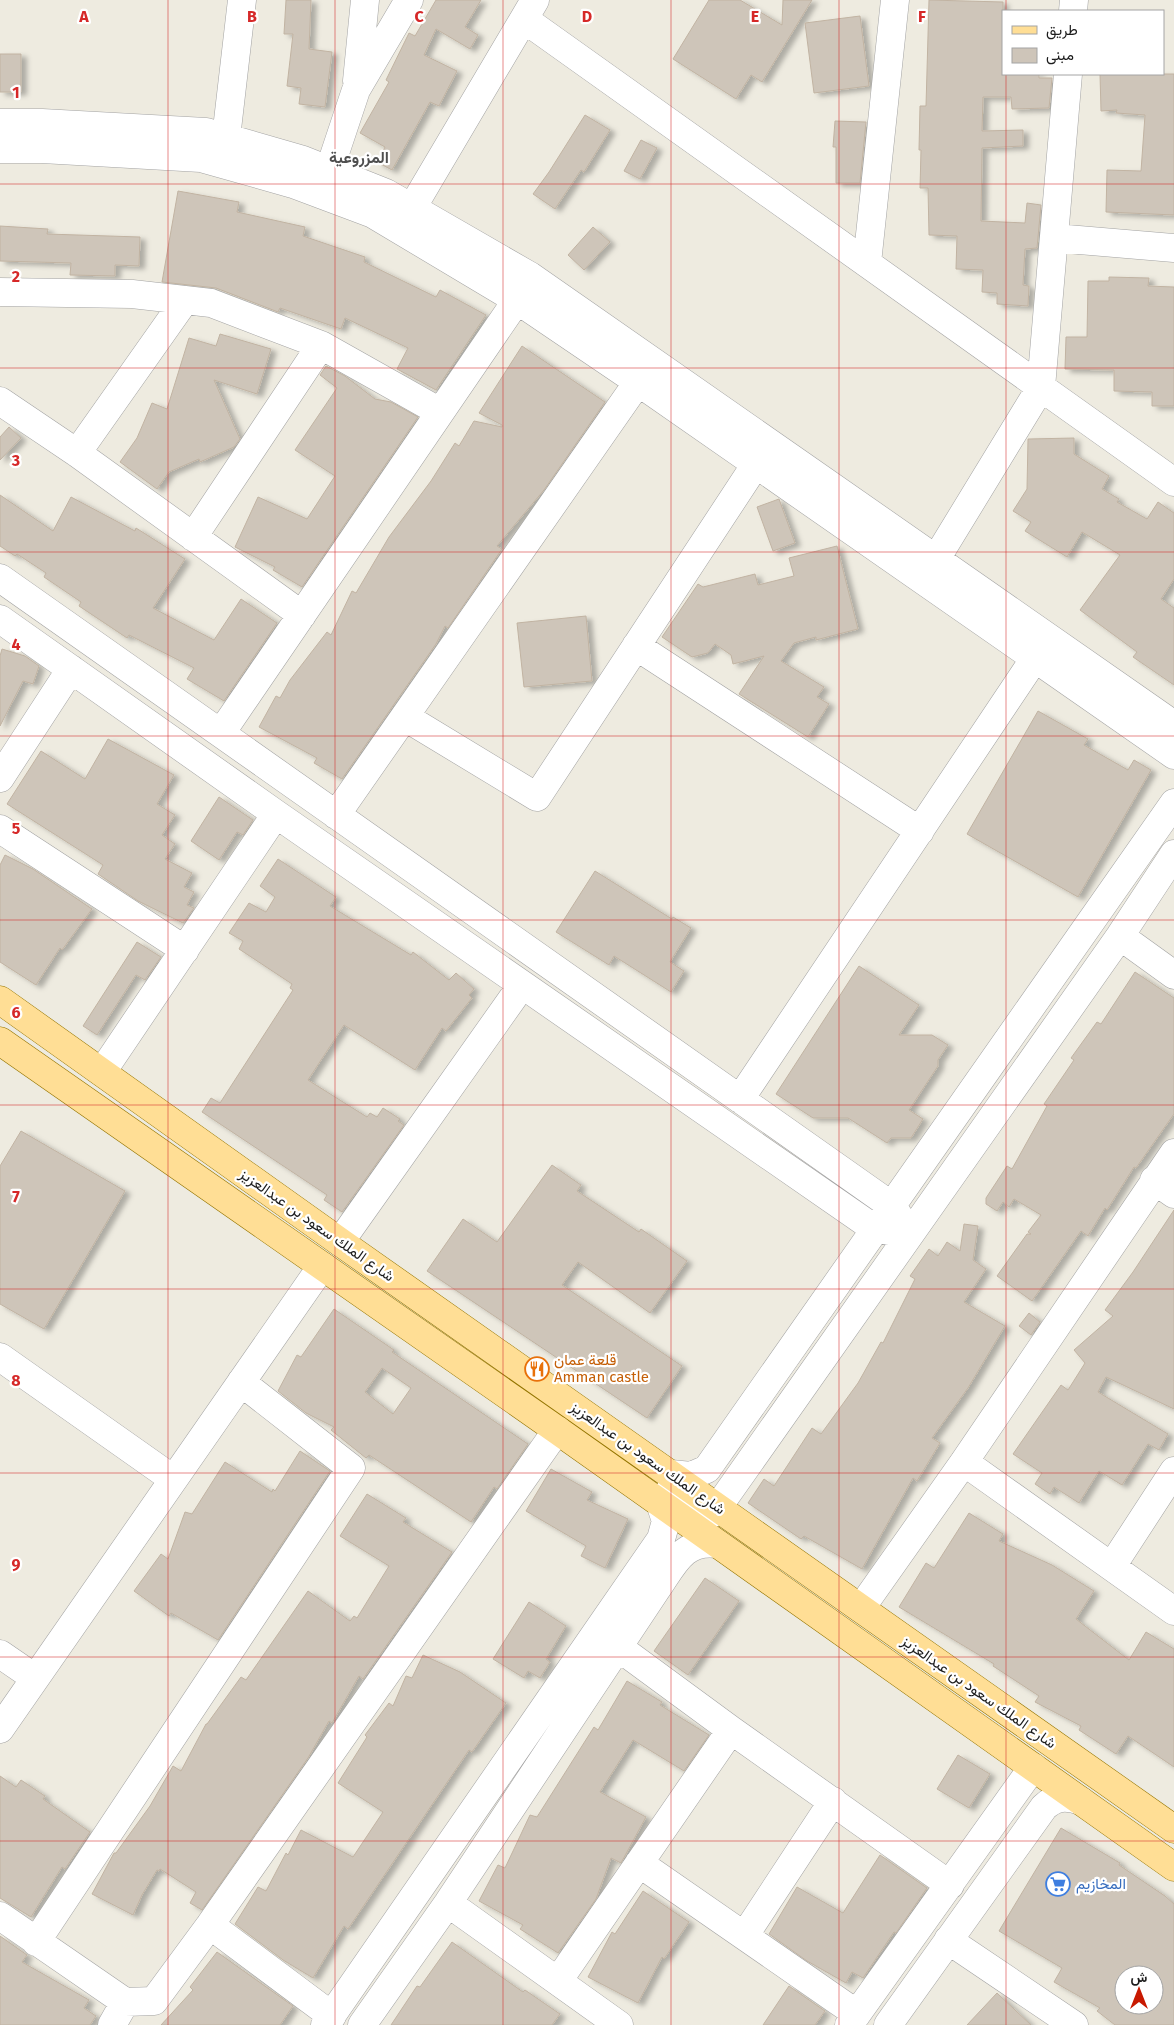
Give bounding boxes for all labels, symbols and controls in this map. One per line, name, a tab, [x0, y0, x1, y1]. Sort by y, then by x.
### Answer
text: A	[78, 7, 89, 26]
text: B	[247, 7, 257, 26]
text: C	[414, 7, 424, 26]
text: D	[582, 7, 592, 26]
text: E	[751, 7, 759, 26]
text: F	[918, 7, 926, 26]
legend	[1002, 10, 1164, 75]
text: طريق	[1046, 21, 1078, 40]
text: مبنى	[1046, 46, 1074, 65]
text: 1	[12, 83, 20, 102]
district label: المزروعية	[329, 148, 389, 168]
text: 2	[12, 267, 20, 286]
text: 3	[11, 451, 20, 470]
text: 4	[11, 635, 21, 654]
text: 5	[12, 819, 21, 838]
text: 6	[11, 1003, 21, 1022]
street label: شارع الملك سعود بن عبدالعزيز	[234, 1164, 398, 1287]
text: 7	[12, 1187, 20, 1206]
place label: قلعة عمان Amman castle	[554, 1351, 649, 1386]
restaurant icon: قلعة عمان Amman castle	[524, 1356, 550, 1382]
text: 8	[11, 1371, 21, 1390]
street label: شارع الملك سعود بن عبدالعزيز	[565, 1397, 729, 1520]
text: 9	[12, 1555, 21, 1574]
street label: شارع الملك سعود بن عبدالعزيز	[896, 1631, 1060, 1754]
supermarket icon: المخازيم	[1045, 1871, 1071, 1897]
place label: المخازيم	[1076, 1875, 1126, 1894]
north arrow	[1114, 1965, 1164, 2015]
text: ش	[1131, 1969, 1148, 1986]

